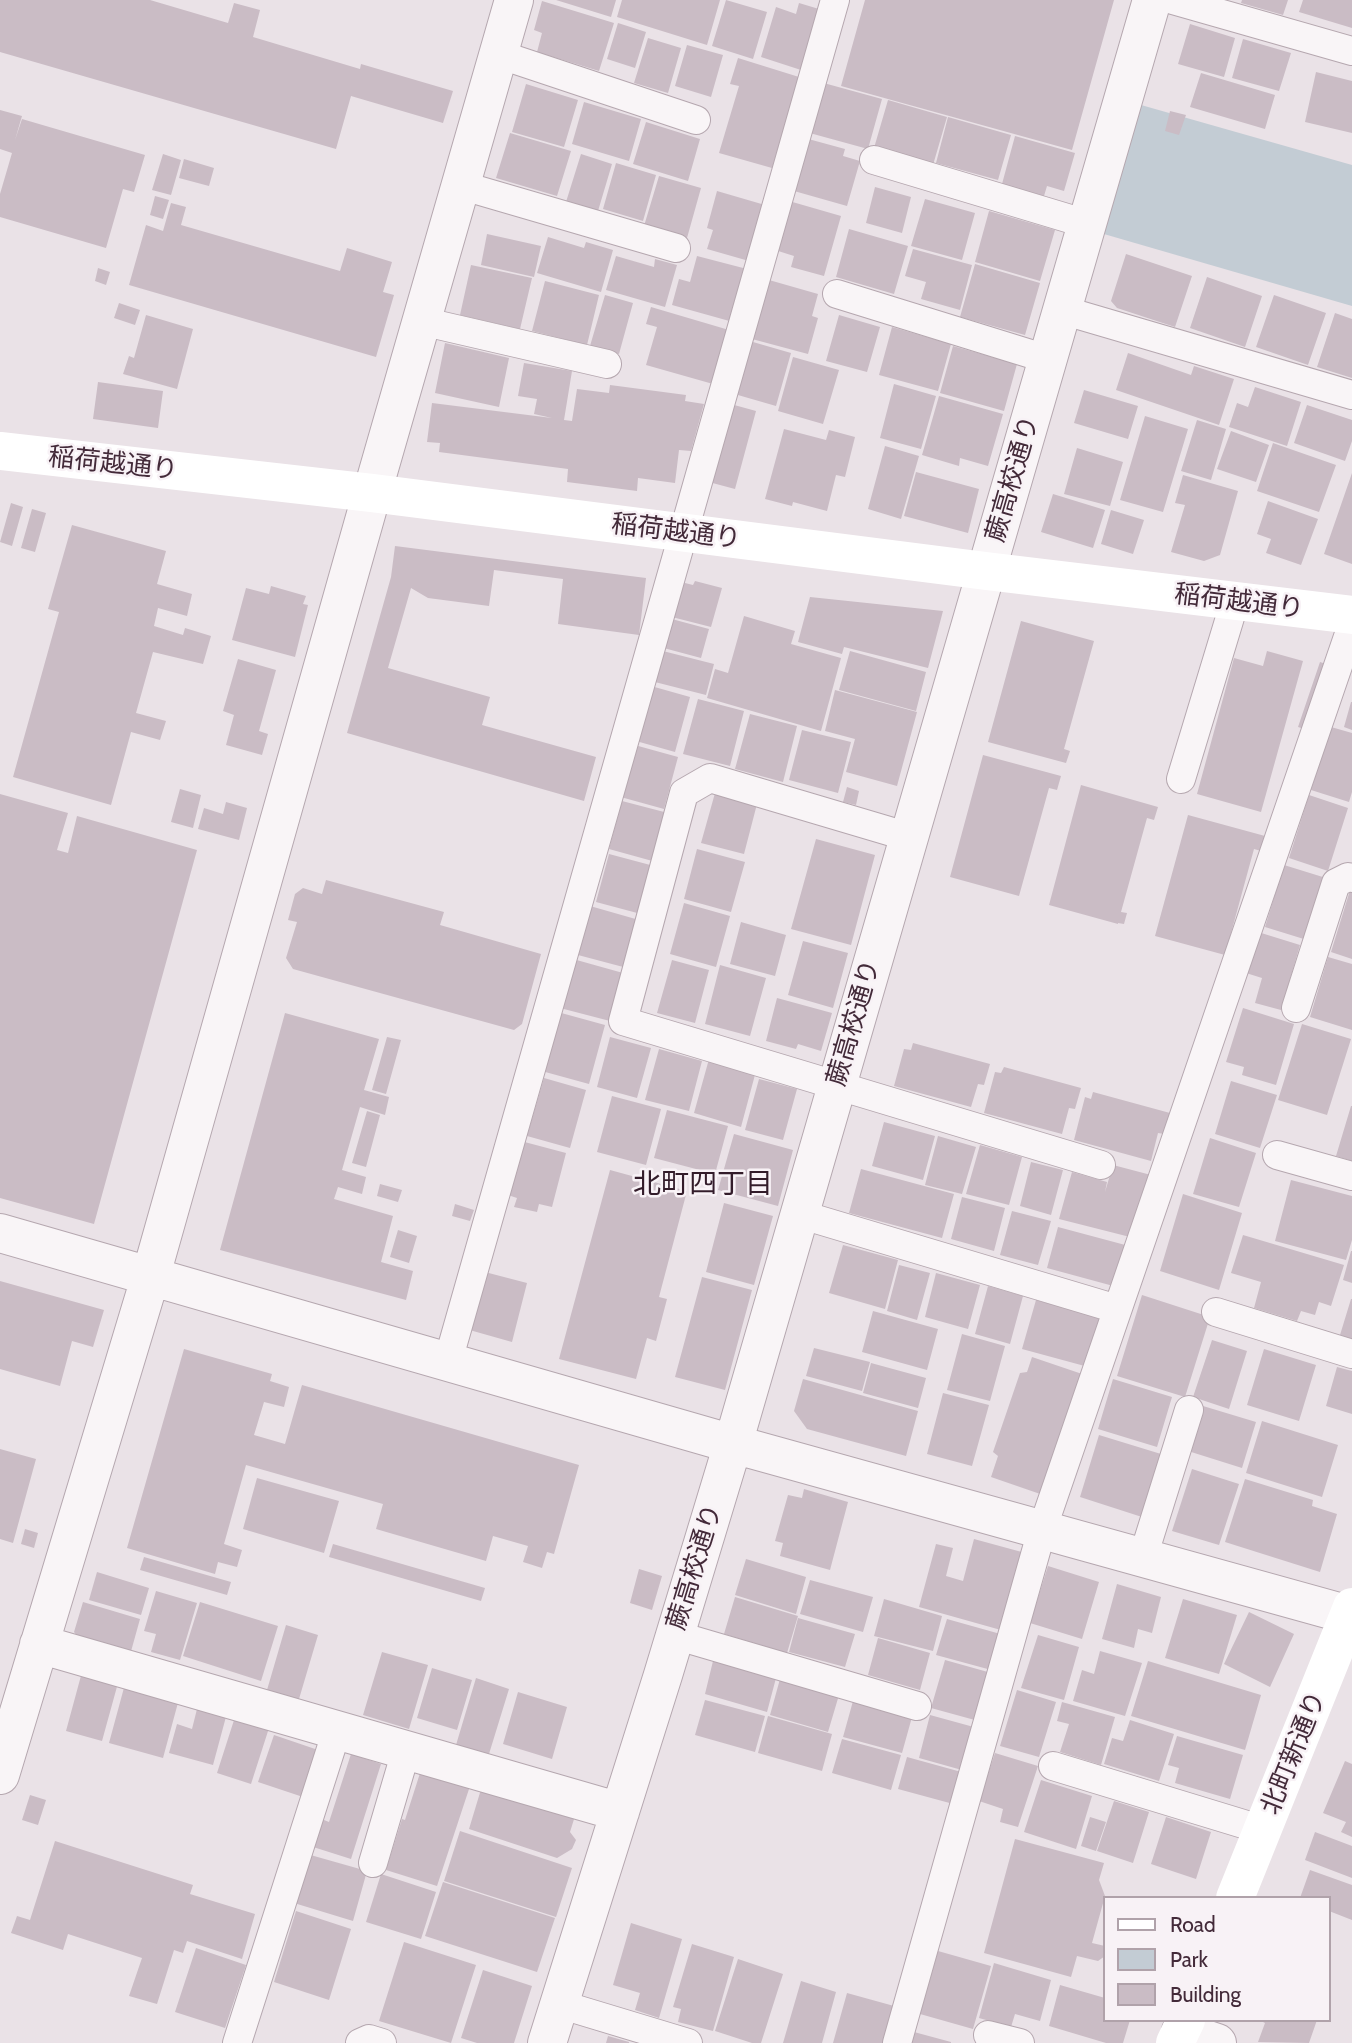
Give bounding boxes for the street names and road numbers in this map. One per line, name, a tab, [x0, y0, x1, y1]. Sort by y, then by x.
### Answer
street label: 蕨高校通り	[980, 412, 1046, 546]
street label: 稲荷越通り	[47, 442, 179, 486]
street label: 稲荷越通り	[610, 509, 742, 555]
street label: 稲荷越通り	[1173, 579, 1305, 625]
street label: 蕨高校通り	[821, 956, 887, 1090]
street label: 蕨高校通り	[661, 1500, 729, 1634]
street label: 北町新通り	[1255, 1687, 1333, 1819]

